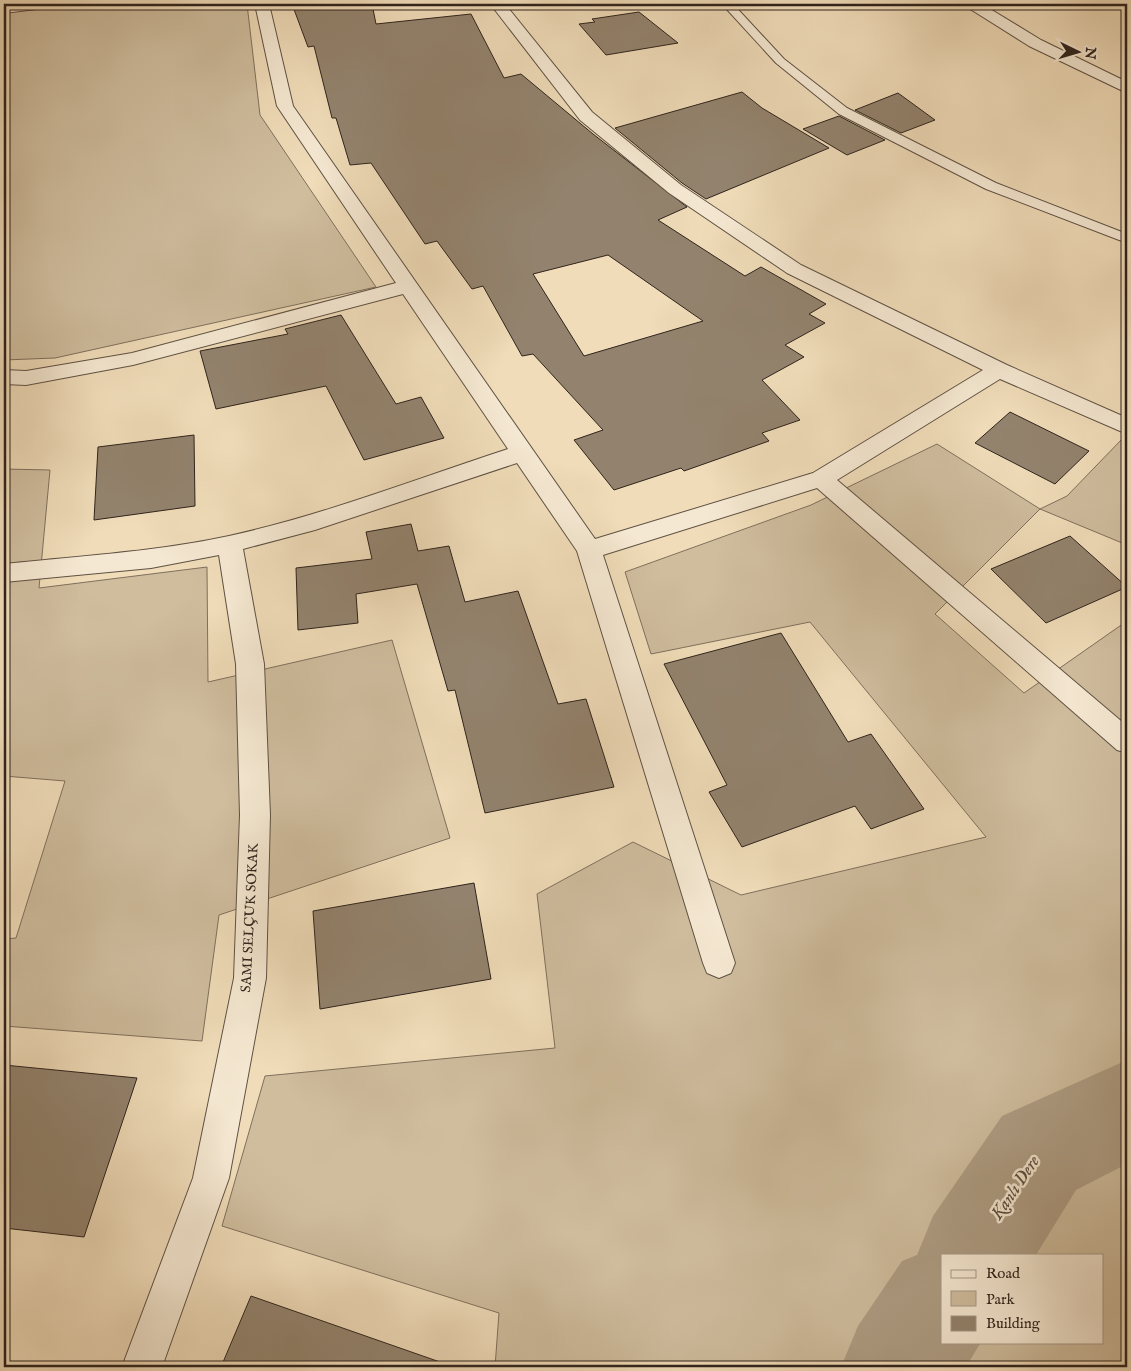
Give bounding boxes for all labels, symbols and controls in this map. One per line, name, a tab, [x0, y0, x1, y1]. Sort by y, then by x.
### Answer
north arrow	[1054, 28, 1104, 78]
text: N	[1080, 45, 1100, 60]
street label: SAMI SELÇUK SOKAK	[237, 842, 263, 993]
water label: Kanlı Dere	[986, 1152, 1046, 1225]
legend	[941, 1254, 1104, 1344]
text: Road	[986, 1264, 1021, 1283]
text: Park	[986, 1290, 1016, 1309]
text: Building	[986, 1314, 1041, 1333]

